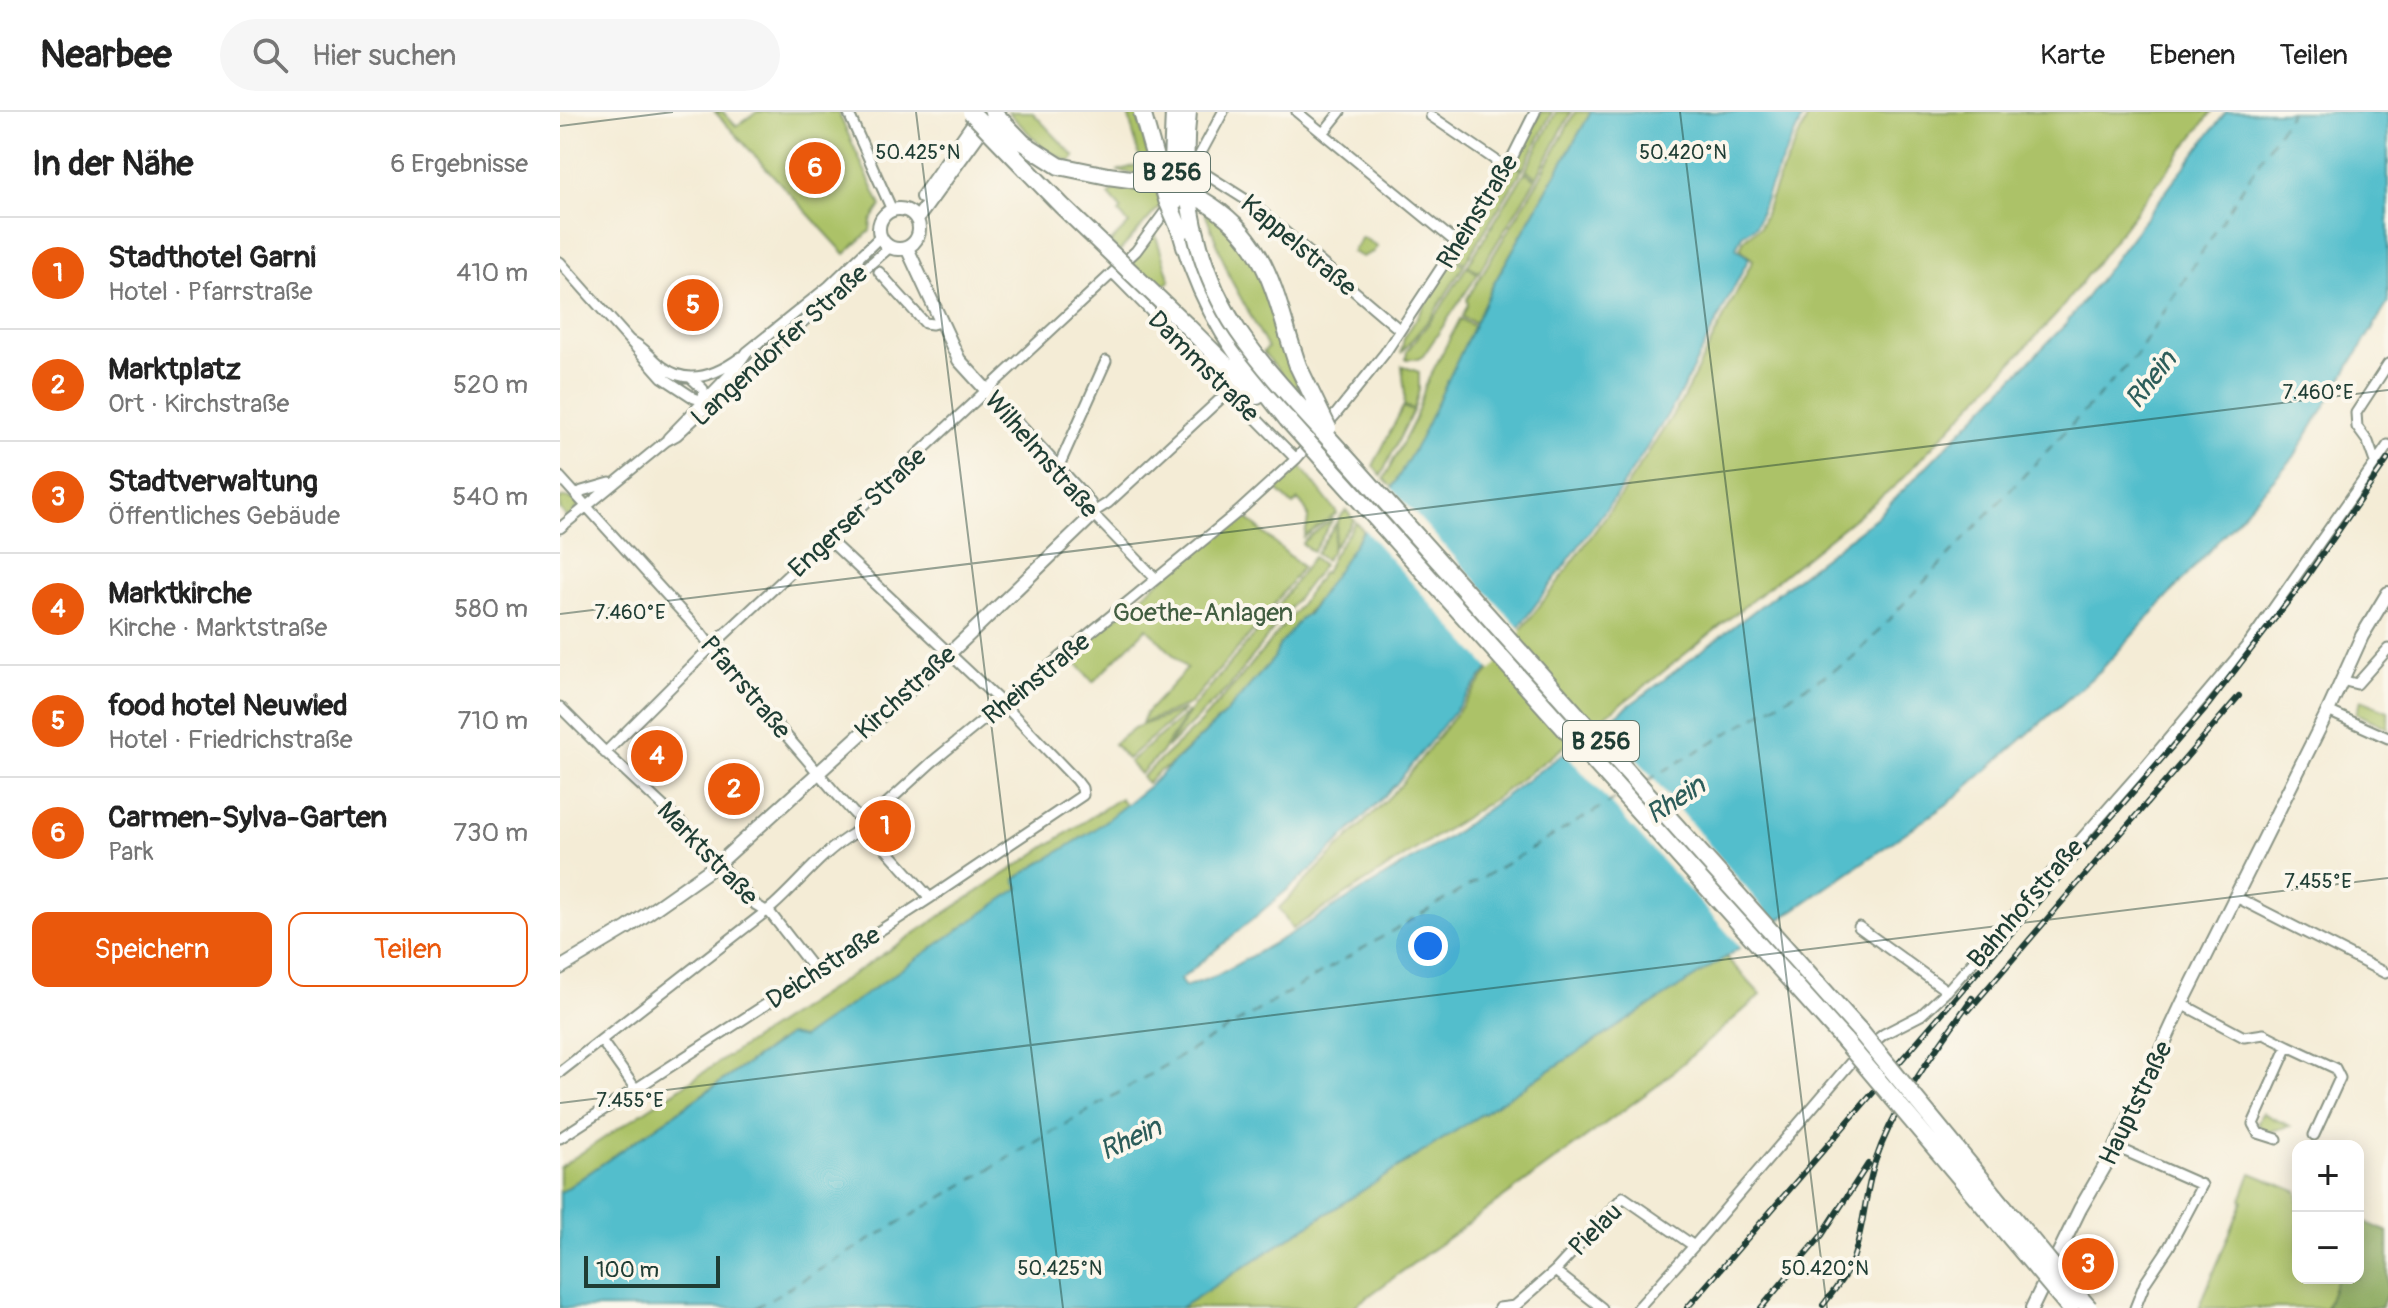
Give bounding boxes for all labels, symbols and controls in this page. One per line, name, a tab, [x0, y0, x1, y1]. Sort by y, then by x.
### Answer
search box	[220, 19, 780, 91]
text: Nearbee	[40, 31, 172, 79]
icon: search	[248, 33, 292, 77]
text: Hier suchen	[312, 37, 457, 74]
text: Karte	[2040, 38, 2105, 73]
text: Ebenen	[2149, 38, 2236, 73]
text: Teilen	[2280, 38, 2348, 73]
pin: 6	[789, 138, 841, 198]
text: 50.425°N	[876, 140, 960, 165]
text: 50.420°N	[1639, 140, 1727, 165]
text: In der Nähe	[32, 143, 193, 186]
text: 6 Ergebnisse	[390, 148, 528, 180]
street label: Rheinstraße	[1430, 148, 1526, 275]
road number: B 256	[1134, 152, 1210, 192]
street label: Kappelstraße	[1234, 188, 1363, 304]
text: Stadthotel Garni	[108, 239, 316, 276]
text: 1	[53, 257, 63, 289]
text: 410 m	[456, 257, 528, 289]
street label: Langendorfer Straße	[685, 258, 875, 434]
pin: 5	[667, 275, 719, 335]
text: Hotel · Pfarrstraße	[108, 276, 313, 308]
street label: Dammstraße	[1141, 304, 1266, 429]
water label: Rhein	[2118, 343, 2185, 416]
text: Marktplatz	[108, 351, 241, 388]
text: 2	[51, 369, 65, 401]
text: 520 m	[453, 369, 528, 401]
text: 7.460°E	[2282, 380, 2354, 405]
street label: Wilhelmstraße	[978, 385, 1105, 525]
text: Ort · Kirchstraße	[108, 388, 289, 420]
street label: Engerser Straße	[782, 441, 933, 585]
text: Stadtverwaltung	[108, 463, 318, 500]
text: 3	[51, 481, 65, 513]
text: 540 m	[452, 481, 528, 513]
text: Öffentliches Gebäude	[108, 500, 340, 532]
text: Marktkirche	[108, 575, 252, 612]
text: 4	[50, 593, 66, 625]
text: 580 m	[454, 593, 528, 625]
park label: Goethe-Anlagen	[1113, 597, 1293, 629]
text: 7.460°E	[594, 600, 666, 625]
text: Kirche · Marktstraße	[108, 612, 327, 644]
street label: Rheinstraße	[976, 626, 1097, 732]
street label: Pfarrstraße	[693, 629, 798, 746]
street label: Kirchstraße	[848, 639, 963, 747]
text: food hotel Neuwied	[108, 687, 348, 724]
text: 5	[51, 705, 65, 737]
text: 710 m	[458, 705, 528, 737]
road number: B 256	[1563, 721, 1639, 761]
text: Hotel · Friedrichstraße	[108, 724, 352, 756]
pin: 4	[631, 726, 683, 786]
pin: 2	[708, 759, 760, 819]
water label: Rhein	[1640, 768, 1713, 832]
street label: Marktstraße	[650, 795, 765, 912]
pin: 1	[859, 796, 911, 856]
text: Carmen-Sylva-Garten	[108, 799, 387, 836]
text: 6	[50, 817, 66, 849]
text: 730 m	[453, 817, 528, 849]
street label: Bahnhofstraße	[1961, 832, 2091, 975]
text: Park	[108, 836, 154, 868]
text: 7.455°E	[2284, 869, 2352, 894]
button: Speichern	[32, 912, 272, 987]
button: Teilen	[288, 912, 528, 987]
street label: Deichstraße	[760, 919, 887, 1017]
your location	[1408, 926, 1448, 966]
street label: Hauptstraße	[2092, 1036, 2180, 1171]
text: 7.455°E	[596, 1088, 664, 1113]
water label: Rhein	[1094, 1110, 1168, 1169]
map controls	[2292, 1140, 2364, 1284]
button: +	[2292, 1140, 2364, 1212]
street label: Pielau	[1562, 1196, 1629, 1263]
button: −	[2292, 1212, 2364, 1284]
pin: 3	[2062, 1234, 2114, 1294]
scale bar	[584, 1252, 720, 1288]
text: 100 m	[596, 1256, 659, 1284]
text: 50.425°N	[1018, 1256, 1102, 1281]
text: 50.420°N	[1781, 1256, 1869, 1281]

